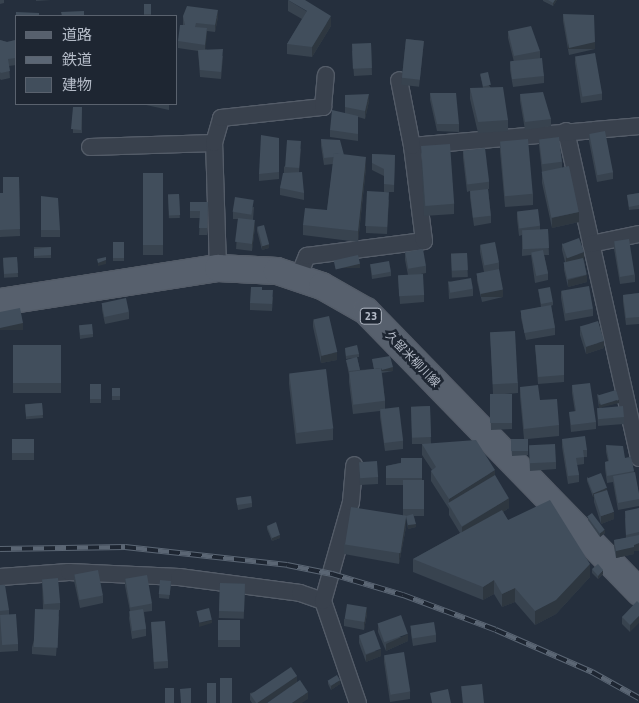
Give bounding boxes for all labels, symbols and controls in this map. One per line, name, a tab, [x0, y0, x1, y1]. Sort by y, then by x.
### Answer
legend	[15, 15, 178, 105]
text: 道路	[62, 23, 92, 46]
text: 鉄道	[62, 48, 92, 71]
text: 建物	[62, 73, 92, 96]
road number: 23	[360, 308, 382, 324]
street label: 久留米柳川線	[383, 328, 443, 390]

